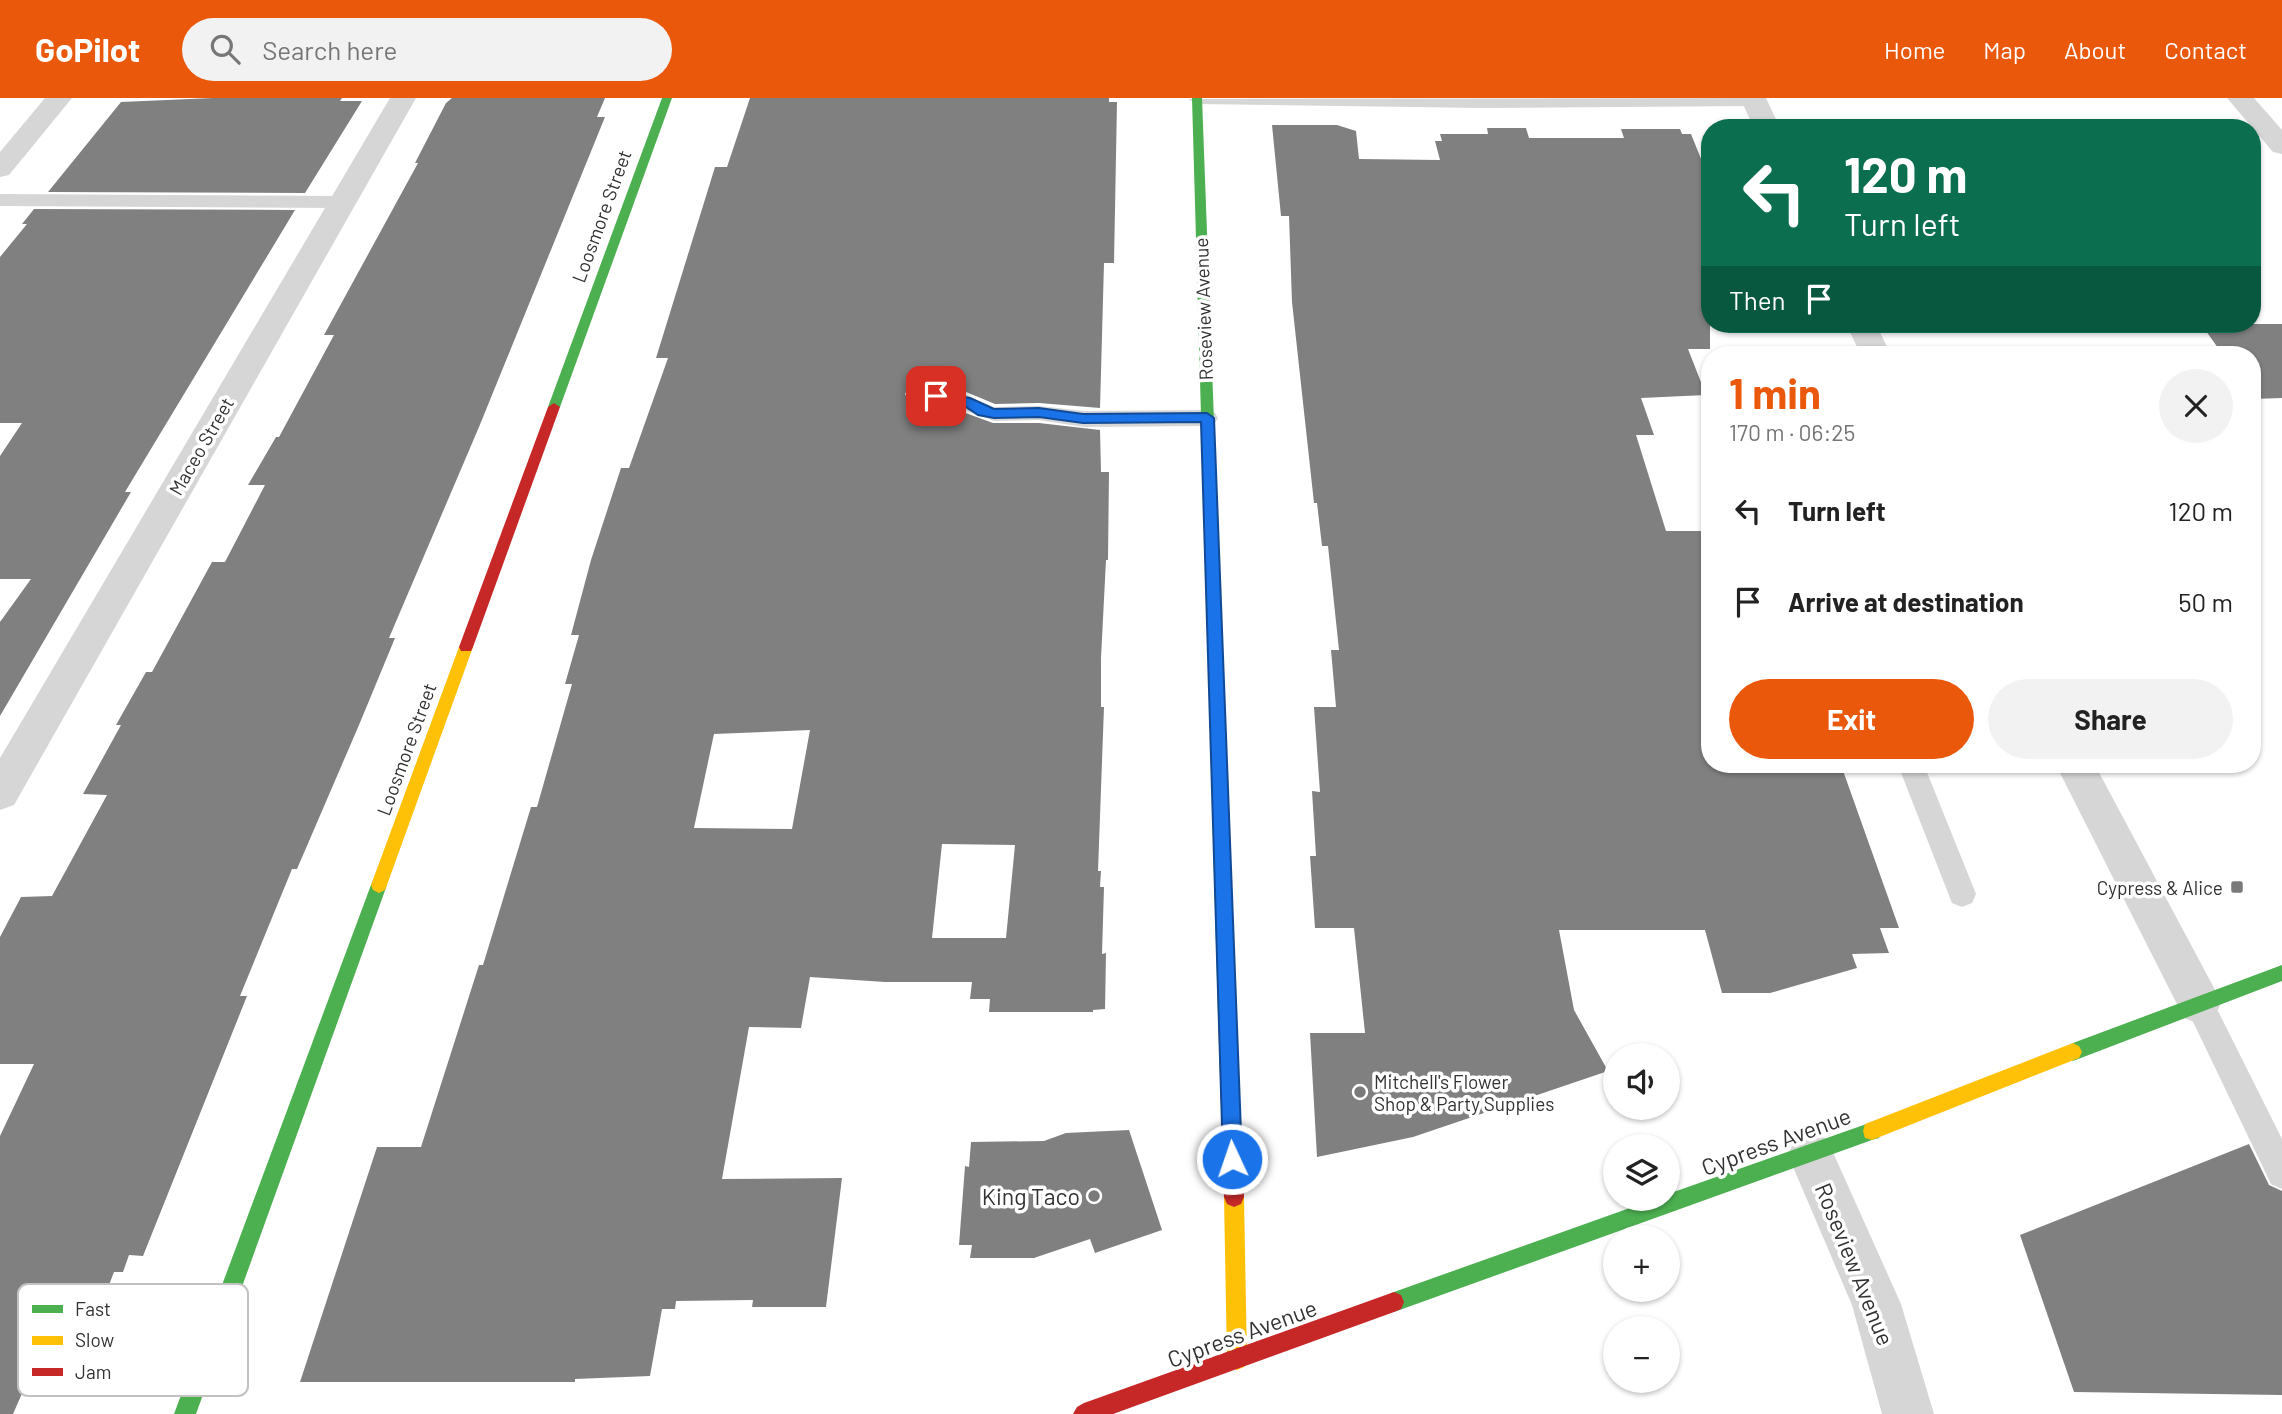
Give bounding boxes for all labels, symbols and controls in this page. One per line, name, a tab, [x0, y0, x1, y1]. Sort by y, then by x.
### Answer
search box	[182, 18, 672, 81]
text: GoPilot	[35, 29, 140, 69]
icon: search	[206, 30, 244, 68]
text: Search here	[262, 34, 397, 65]
text: Home	[1884, 35, 1945, 64]
text: Map	[1983, 35, 2026, 64]
text: About	[2064, 35, 2126, 64]
text: Contact	[2164, 35, 2247, 64]
text: 120 m	[1844, 144, 1967, 203]
street label: Loosmore Street	[566, 147, 636, 285]
icon: left	[1729, 147, 1820, 238]
text: Turn left	[1844, 204, 1961, 242]
street label: Roseview Avenue	[1189, 237, 1217, 381]
icon: arrive	[1800, 280, 1838, 318]
text: Then	[1729, 284, 1786, 315]
pin	[906, 366, 966, 426]
text: 1 min	[1729, 367, 1821, 417]
button: close	[2159, 369, 2233, 443]
icon: arrive	[917, 377, 955, 415]
street label: Maceo Street	[164, 393, 238, 499]
text: 170 m · 06:25	[1729, 418, 1855, 446]
icon: left	[1729, 492, 1767, 530]
text: Turn left	[1788, 495, 1886, 526]
text: 120 m	[2169, 495, 2233, 526]
icon: arrive	[1729, 583, 1767, 621]
text: Arrive at destination	[1788, 586, 2024, 617]
text: 50 m	[2178, 586, 2233, 617]
button: Exit	[1729, 679, 1974, 759]
button: Share	[1988, 679, 2233, 759]
street label: Loosmore Street	[371, 680, 441, 818]
place label: Cypress & Alice	[2097, 876, 2223, 899]
marker: Cypress & Alice	[2229, 879, 2245, 895]
map controls	[1603, 1043, 1680, 1393]
button: sound	[1603, 1043, 1680, 1120]
place label: Mitchell's Flower Shop & Party Supplies	[1374, 1070, 1554, 1115]
marker: Mitchell's Flower Shop & Party Supplies	[1352, 1084, 1368, 1100]
street label: Cypress Avenue	[1697, 1101, 1855, 1181]
position arrow	[1195, 1122, 1269, 1196]
button: layers	[1603, 1134, 1680, 1211]
street label: Roseview Avenue	[1810, 1179, 1900, 1349]
place label: King Taco	[982, 1182, 1080, 1210]
marker: King Taco	[1086, 1188, 1102, 1204]
button: +	[1603, 1225, 1680, 1302]
legend	[18, 1284, 248, 1396]
street label: Cypress Avenue	[1163, 1293, 1321, 1373]
text: Fast	[75, 1297, 111, 1320]
button: −	[1603, 1316, 1680, 1393]
text: Slow	[75, 1328, 114, 1351]
text: Jam	[75, 1360, 111, 1383]

